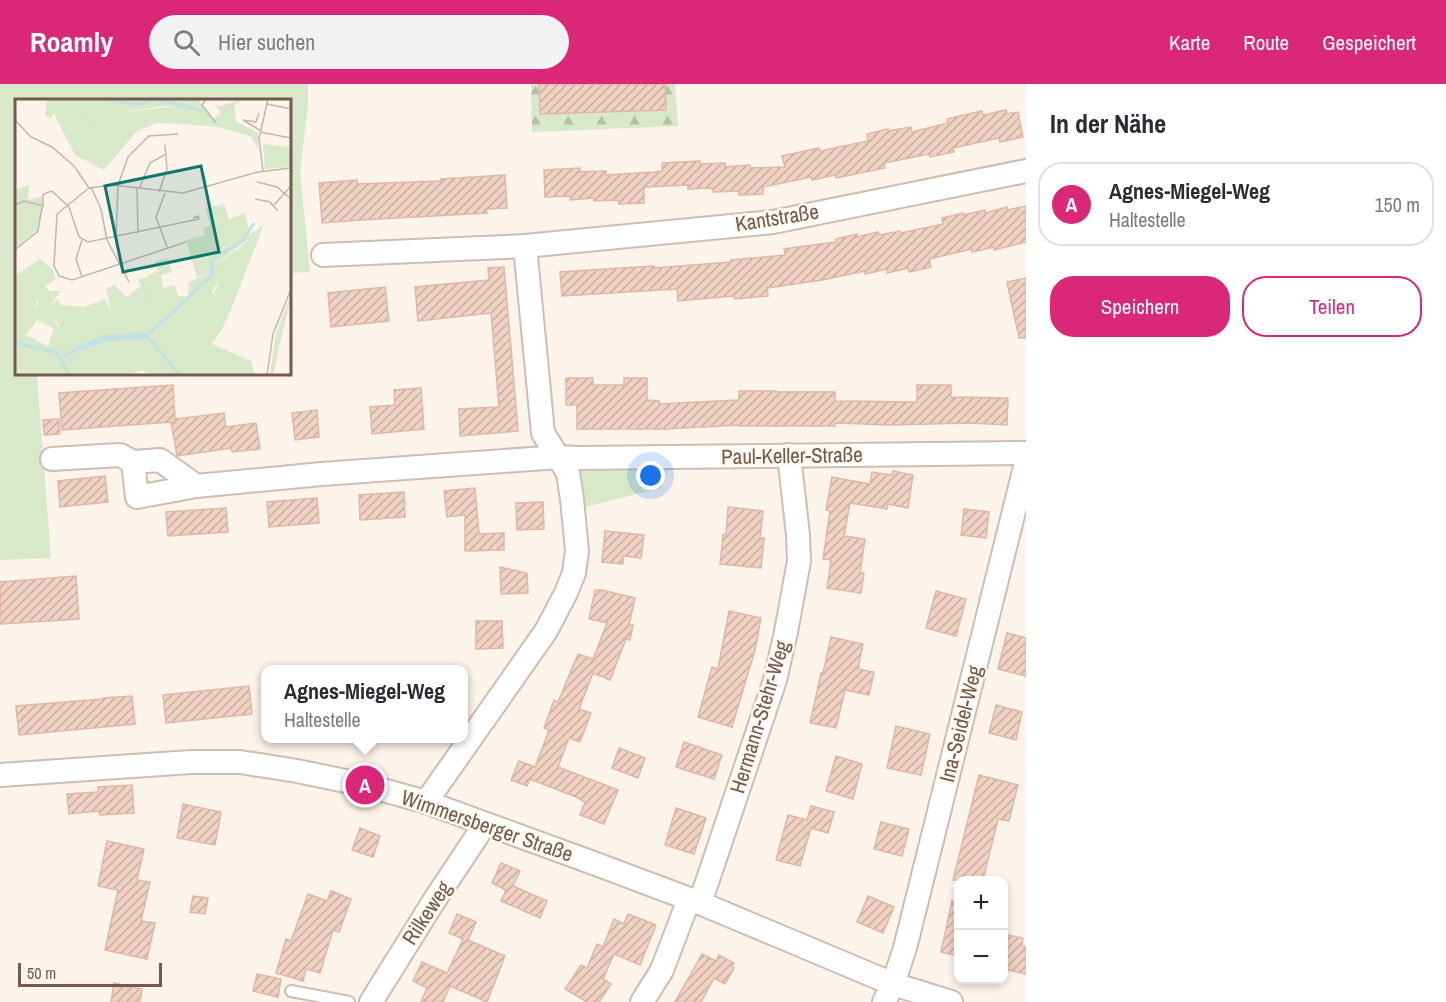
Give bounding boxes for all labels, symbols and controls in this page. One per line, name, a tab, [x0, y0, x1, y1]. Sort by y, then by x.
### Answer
search box	[149, 15, 569, 69]
text: Roamly	[30, 23, 113, 61]
icon: search	[170, 26, 203, 59]
text: Hier suchen	[218, 27, 315, 57]
text: Karte	[1169, 28, 1210, 57]
text: Route	[1243, 28, 1289, 57]
text: Gespeichert	[1322, 28, 1416, 57]
inset map	[15, 99, 291, 375]
text: In der Nähe	[1050, 106, 1166, 141]
text: Agnes-Miegel-Weg	[1109, 176, 1270, 206]
text: A	[1066, 191, 1077, 218]
text: 150 m	[1374, 191, 1420, 218]
street label: Kantstraße	[733, 197, 821, 238]
text: Haltestelle	[1109, 206, 1186, 233]
button: Speichern	[1050, 276, 1230, 337]
button: Teilen	[1242, 276, 1422, 337]
street label: Paul-Keller-Straße	[721, 440, 863, 471]
your location	[636, 461, 665, 490]
street label: Hermann-Stehr-Weg	[722, 636, 797, 797]
street label: Ina-Seidel-Weg	[932, 662, 989, 785]
popup	[261, 665, 468, 743]
text: Agnes-Miegel-Weg	[284, 676, 445, 706]
text: Haltestelle	[284, 706, 361, 733]
pin: A	[346, 762, 385, 808]
street label: Wimmersberger Straße	[397, 783, 577, 869]
street label: Rilkeweg	[395, 875, 458, 950]
map controls	[954, 876, 1008, 984]
button: +	[954, 876, 1008, 930]
button: −	[954, 930, 1008, 984]
scale bar	[18, 960, 162, 988]
text: 50 m	[27, 962, 56, 984]

